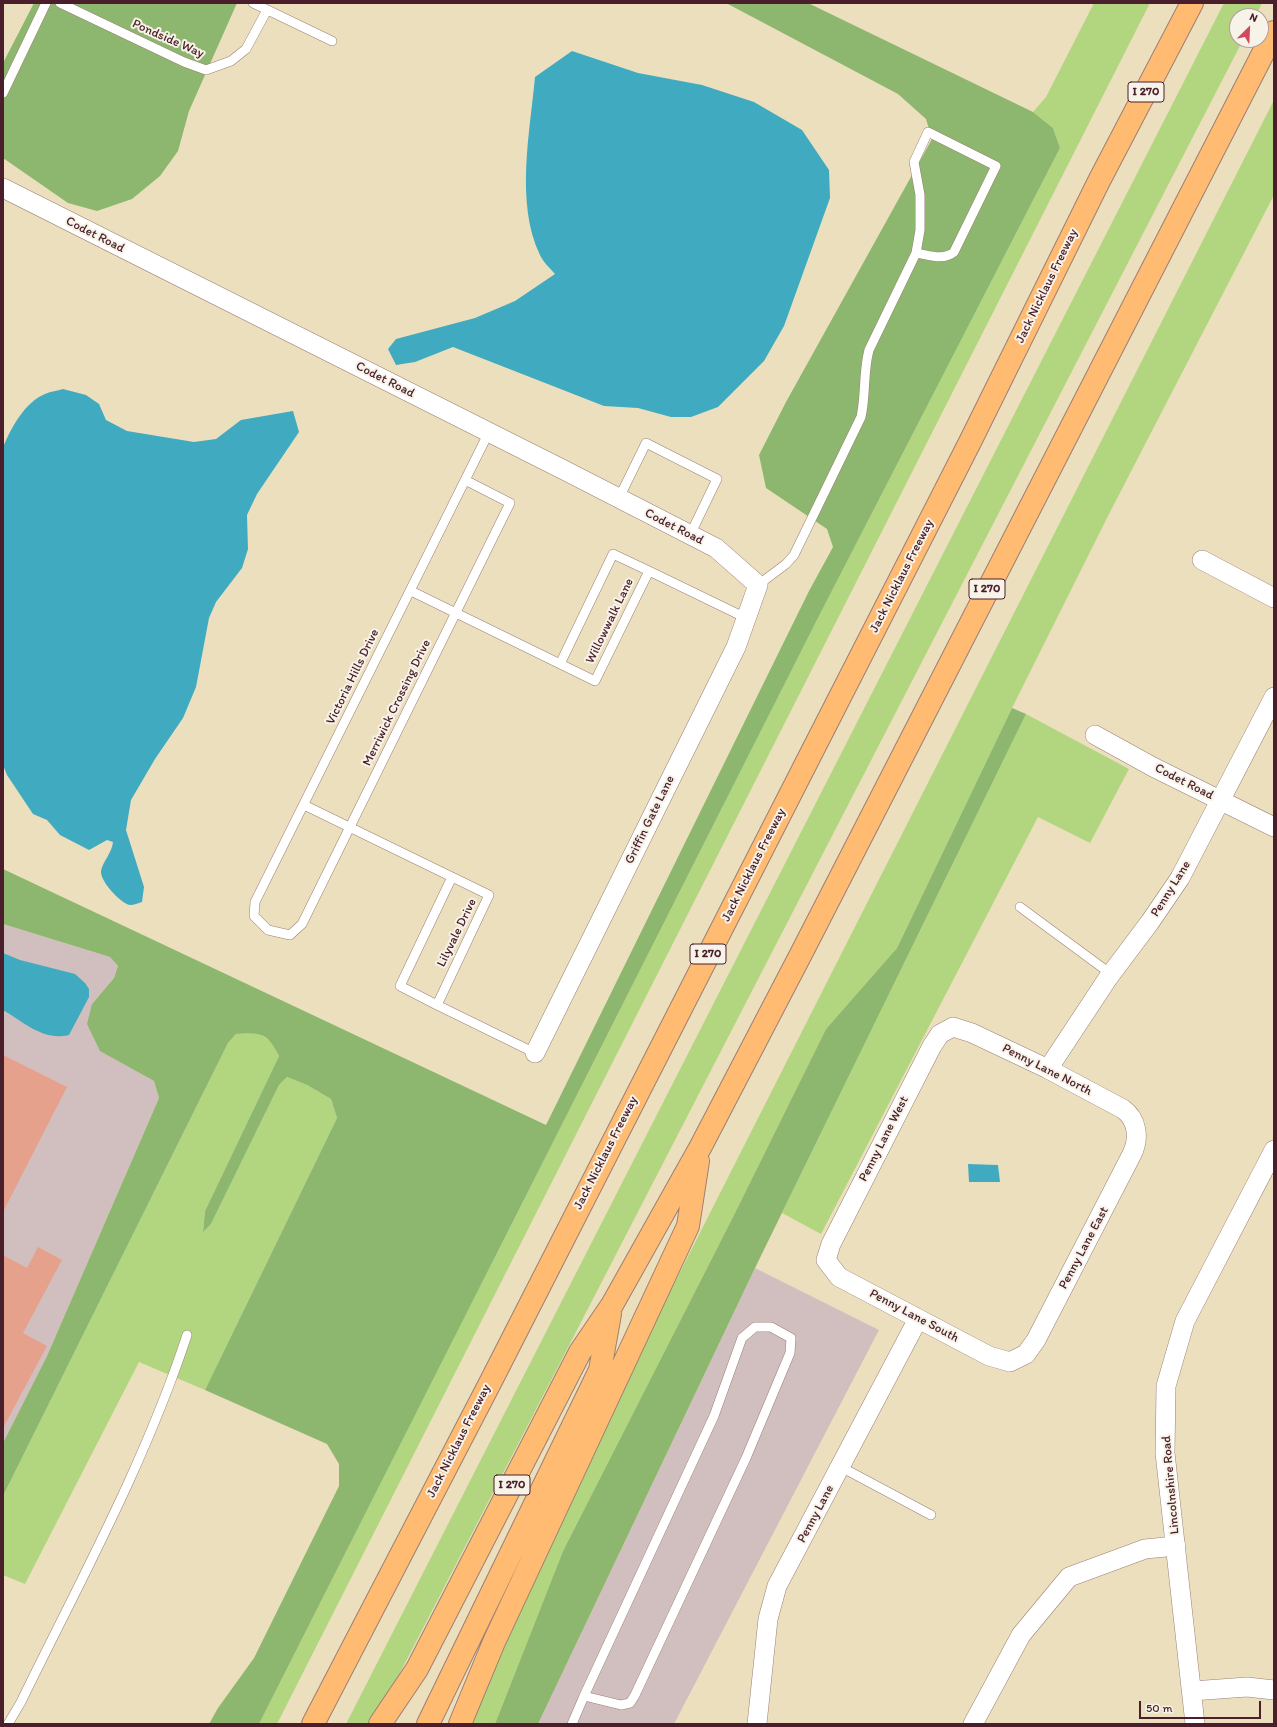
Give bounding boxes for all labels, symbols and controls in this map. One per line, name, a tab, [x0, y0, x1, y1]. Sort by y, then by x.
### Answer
north arrow	[1229, 8, 1269, 48]
text: N	[1248, 10, 1260, 25]
street label: Pondside Way	[130, 16, 206, 62]
road number: I 270	[1128, 82, 1164, 102]
street label: Codet Road	[63, 213, 127, 257]
street label: Jack Nicklaus Freeway	[1013, 226, 1081, 346]
street label: Codet Road	[353, 358, 417, 402]
street label: Codet Road	[642, 505, 706, 549]
street label: Jack Nicklaus Freeway	[867, 517, 937, 635]
street label: Willowwalk Lane	[583, 576, 637, 666]
road number: I 270	[969, 579, 1005, 599]
street label: Victoria Hills Drive	[323, 627, 383, 727]
street label: Merriwick Crossing Drive	[360, 637, 434, 769]
street label: Codet Road	[1152, 760, 1216, 804]
street label: Griffin Gate Lane	[622, 773, 678, 867]
street label: Jack Nicklaus Freeway	[719, 806, 789, 924]
street label: Penny Lane	[1148, 858, 1194, 920]
street label: Lilyvale Drive	[434, 896, 480, 970]
road number: I 270	[690, 944, 726, 964]
street label: Penny Lane North	[999, 1041, 1095, 1099]
street label: Jack Nicklaus Freeway	[571, 1094, 641, 1212]
street label: Penny Lane West	[856, 1094, 912, 1184]
street label: Penny Lane East	[1056, 1204, 1112, 1292]
street label: Penny Lane South	[867, 1286, 961, 1346]
street label: Jack Nicklaus Freeway	[424, 1382, 494, 1500]
street label: Lincolnshire Road	[1159, 1435, 1183, 1535]
road number: I 270	[494, 1475, 530, 1495]
street label: Penny Lane	[794, 1482, 838, 1546]
scale bar	[1141, 1693, 1263, 1719]
text: 50 m	[1146, 1701, 1172, 1715]

